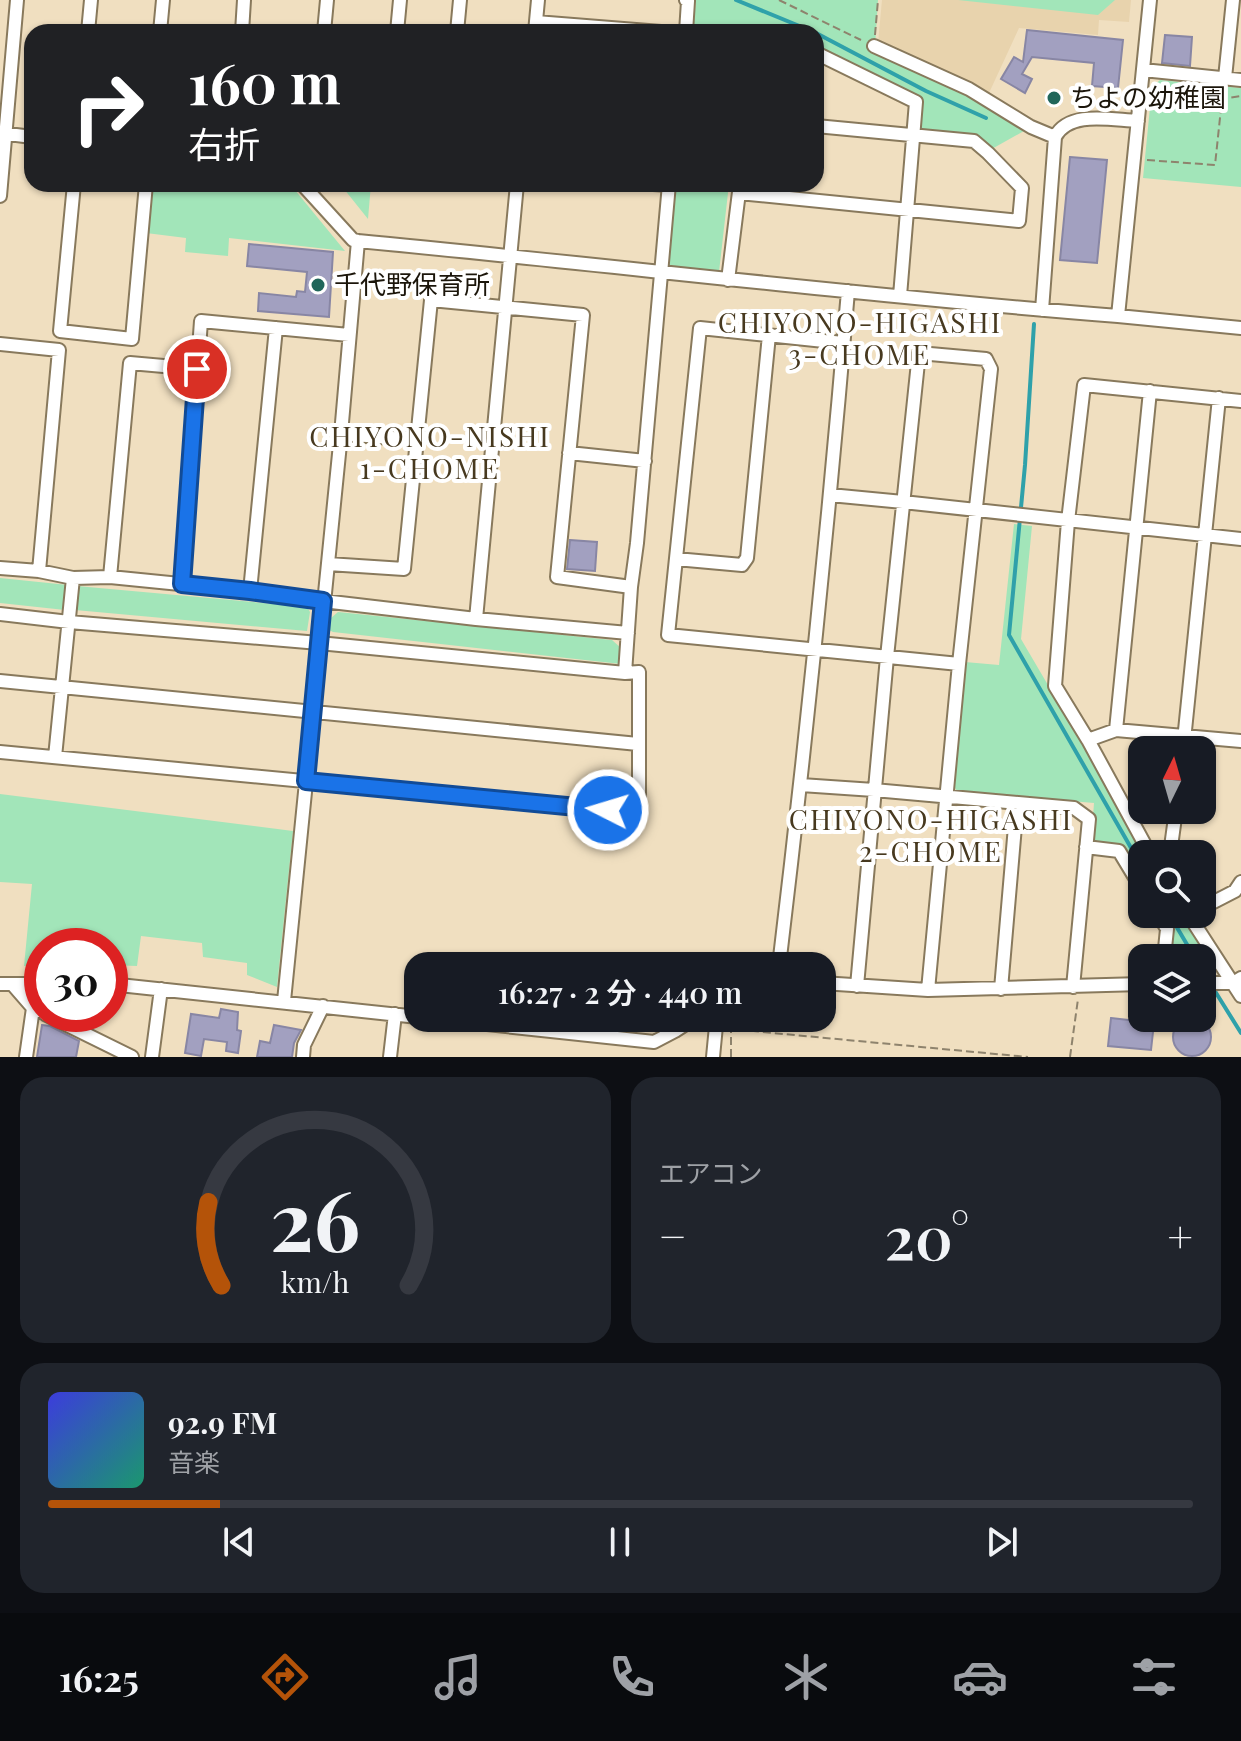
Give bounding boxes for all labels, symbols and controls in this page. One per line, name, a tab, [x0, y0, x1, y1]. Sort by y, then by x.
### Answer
text: 160 m	[188, 44, 341, 119]
icon: right	[56, 56, 160, 160]
place label: ちよの幼稚園	[1070, 79, 1226, 114]
marker: ちよの幼稚園	[1045, 89, 1063, 107]
text: 右折	[188, 119, 260, 167]
place label: 千代野保育所	[334, 266, 490, 301]
marker: 千代野保育所	[309, 276, 327, 294]
district label: CHIYONO-HIGASHI 3-CHOME	[718, 303, 1002, 372]
pin	[163, 335, 231, 403]
icon: arrive	[175, 347, 219, 391]
district label: CHIYONO-NISHI 1-CHOME	[309, 417, 551, 486]
north arrow	[1128, 736, 1216, 824]
map controls	[1128, 736, 1216, 1032]
position arrow	[566, 768, 650, 852]
district label: CHIYONO-HIGASHI 2-CHOME	[789, 800, 1073, 869]
button: search	[1128, 840, 1216, 928]
speed limit sign: 30	[24, 928, 128, 1032]
button: layers	[1128, 944, 1216, 1032]
text: 16:27 · 2 分 · 440 m	[498, 972, 742, 1012]
text: エアコン	[659, 1155, 763, 1190]
text: 26	[270, 1162, 360, 1273]
text: 20°	[884, 1195, 970, 1275]
text: −	[659, 1205, 687, 1264]
text: +	[1167, 1205, 1193, 1264]
text: km/h	[281, 1262, 350, 1300]
text: 92.9 FM	[168, 1402, 277, 1442]
text: 音楽	[168, 1444, 220, 1479]
icon: previous	[217, 1520, 261, 1564]
icon: pause	[598, 1520, 642, 1564]
icon: next	[980, 1520, 1024, 1564]
icon: directions	[257, 1649, 313, 1705]
icon: music	[430, 1649, 486, 1705]
icon: phone	[604, 1649, 660, 1705]
icon: climate	[778, 1649, 834, 1705]
icon: car	[952, 1649, 1008, 1705]
icon: filters	[1126, 1649, 1182, 1705]
text: 16:25	[59, 1653, 139, 1701]

